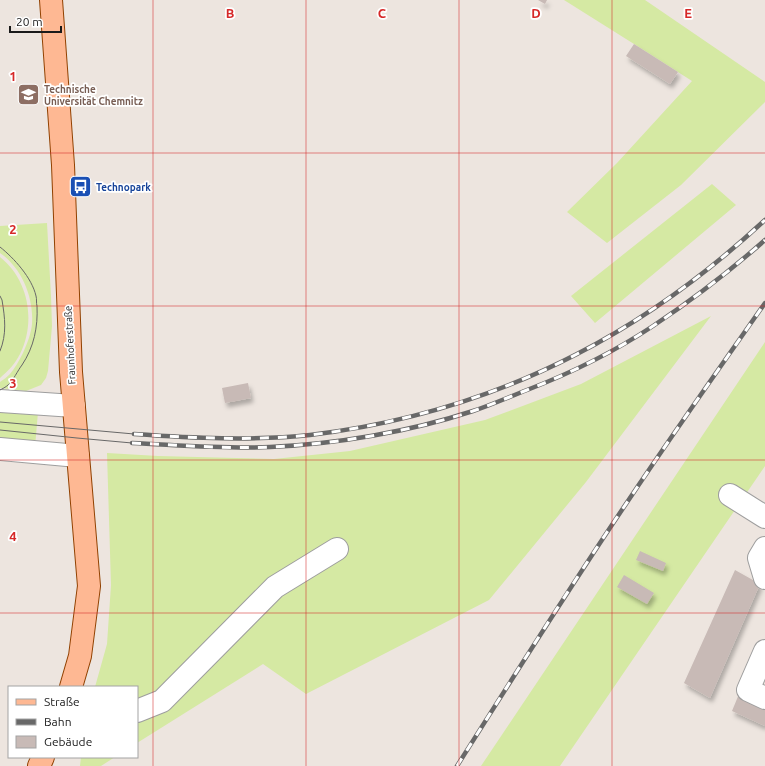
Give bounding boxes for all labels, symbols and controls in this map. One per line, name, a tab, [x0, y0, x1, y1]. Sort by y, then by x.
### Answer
text: B	[226, 6, 235, 20]
text: C	[378, 6, 387, 20]
text: D	[531, 6, 541, 20]
text: E	[684, 6, 692, 20]
scale bar	[10, 8, 61, 34]
text: 20 m	[16, 15, 43, 28]
text: 1	[9, 69, 17, 83]
school or university icon: Technische Universität Chemnitz	[16, 82, 42, 108]
place label: Technische Universität Chemnitz	[44, 84, 143, 107]
bus stop icon: Technopark	[68, 174, 94, 200]
place label: Technopark	[96, 182, 151, 193]
text: 2	[9, 222, 17, 236]
street label: Fraunhoferstraße	[62, 305, 78, 385]
text: 3	[9, 376, 17, 390]
text: 4	[9, 529, 17, 543]
legend	[8, 686, 138, 758]
text: Straße	[44, 695, 80, 708]
text: Bahn	[44, 715, 72, 728]
text: Gebäude	[44, 735, 92, 748]

